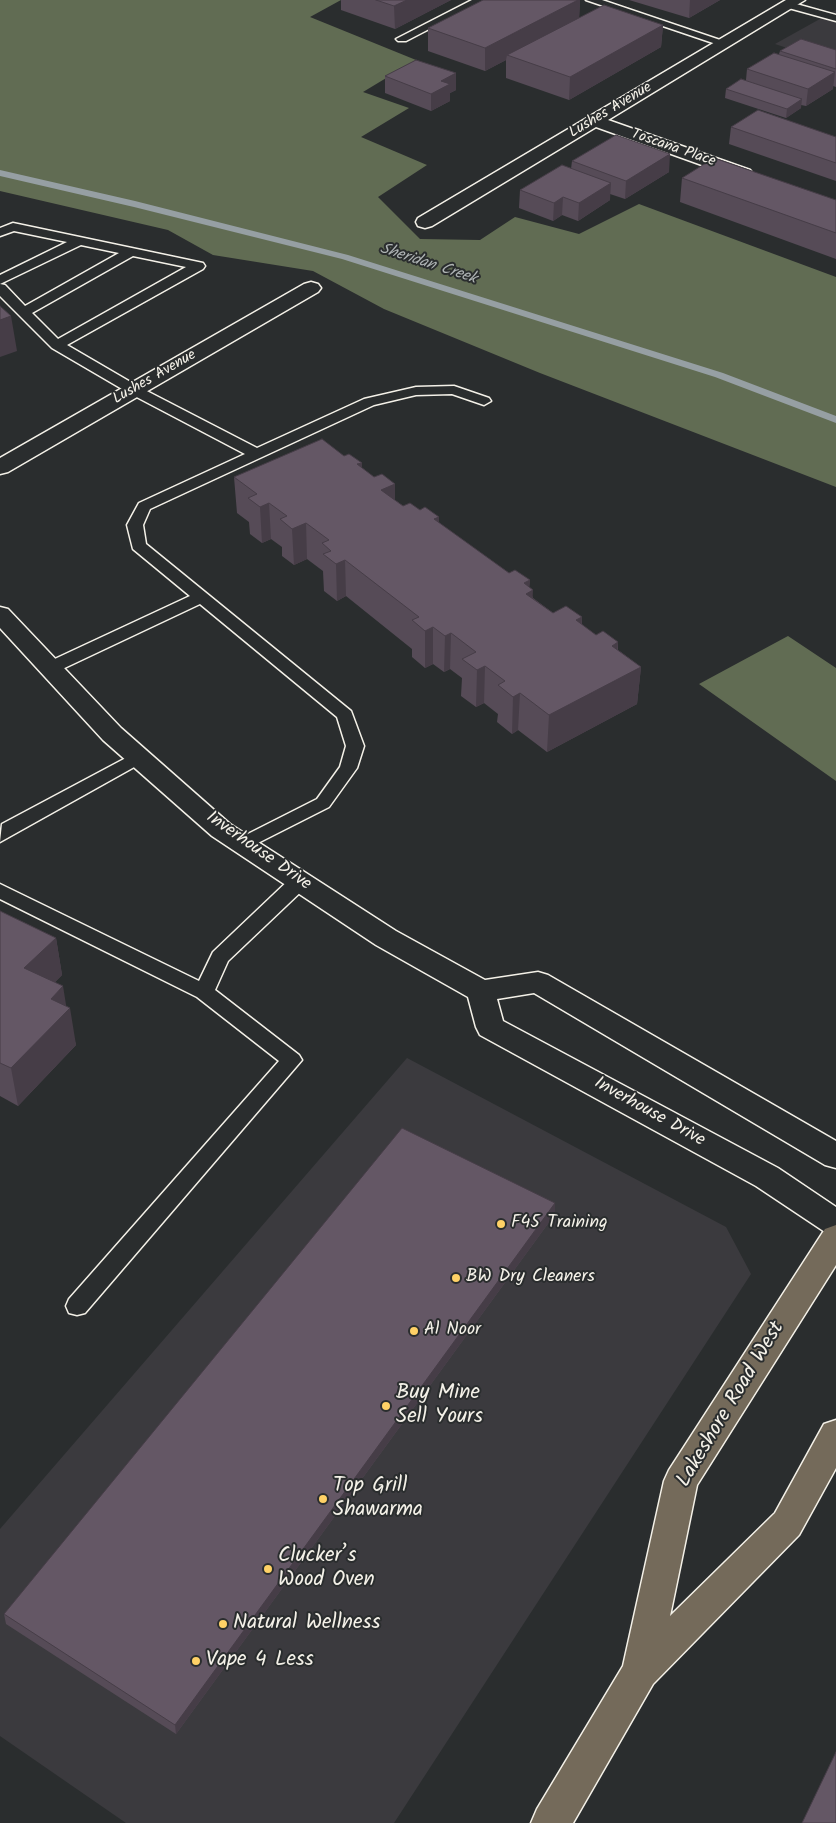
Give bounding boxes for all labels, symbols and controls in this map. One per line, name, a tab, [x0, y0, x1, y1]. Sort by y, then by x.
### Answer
street label: Lushes Avenue	[566, 79, 656, 143]
street label: Toscana Place	[628, 126, 718, 172]
water label: Sheridan Creek	[377, 240, 479, 290]
street label: Lushes Avenue	[110, 347, 200, 409]
street label: Inverhouse Drive	[201, 808, 315, 896]
street label: Inverhouse Drive	[590, 1074, 708, 1152]
place label: F45 Training	[511, 1213, 608, 1235]
marker: F45 Training	[495, 1218, 507, 1230]
place label: BW Dry Cleaners	[466, 1267, 595, 1289]
marker: BW Dry Cleaners	[450, 1272, 462, 1284]
street label: Lakeshore Road West	[673, 1318, 791, 1492]
place label: Al Noor	[424, 1320, 481, 1342]
marker: Al Noor	[408, 1325, 420, 1337]
place label: Buy Mine Sell Yours	[396, 1381, 483, 1431]
marker: Buy Mine Sell Yours	[380, 1400, 392, 1412]
place label: Top Grill Shawarma	[333, 1474, 423, 1524]
marker: Top Grill Shawarma	[317, 1493, 329, 1505]
place label: Clucker’s Wood Oven	[278, 1544, 375, 1594]
marker: Clucker’s Wood Oven	[262, 1563, 274, 1575]
place label: Natural Wellness	[233, 1611, 380, 1637]
marker: Natural Wellness	[217, 1618, 229, 1630]
place label: Vape 4 Less	[206, 1648, 314, 1674]
marker: Vape 4 Less	[190, 1655, 202, 1667]

